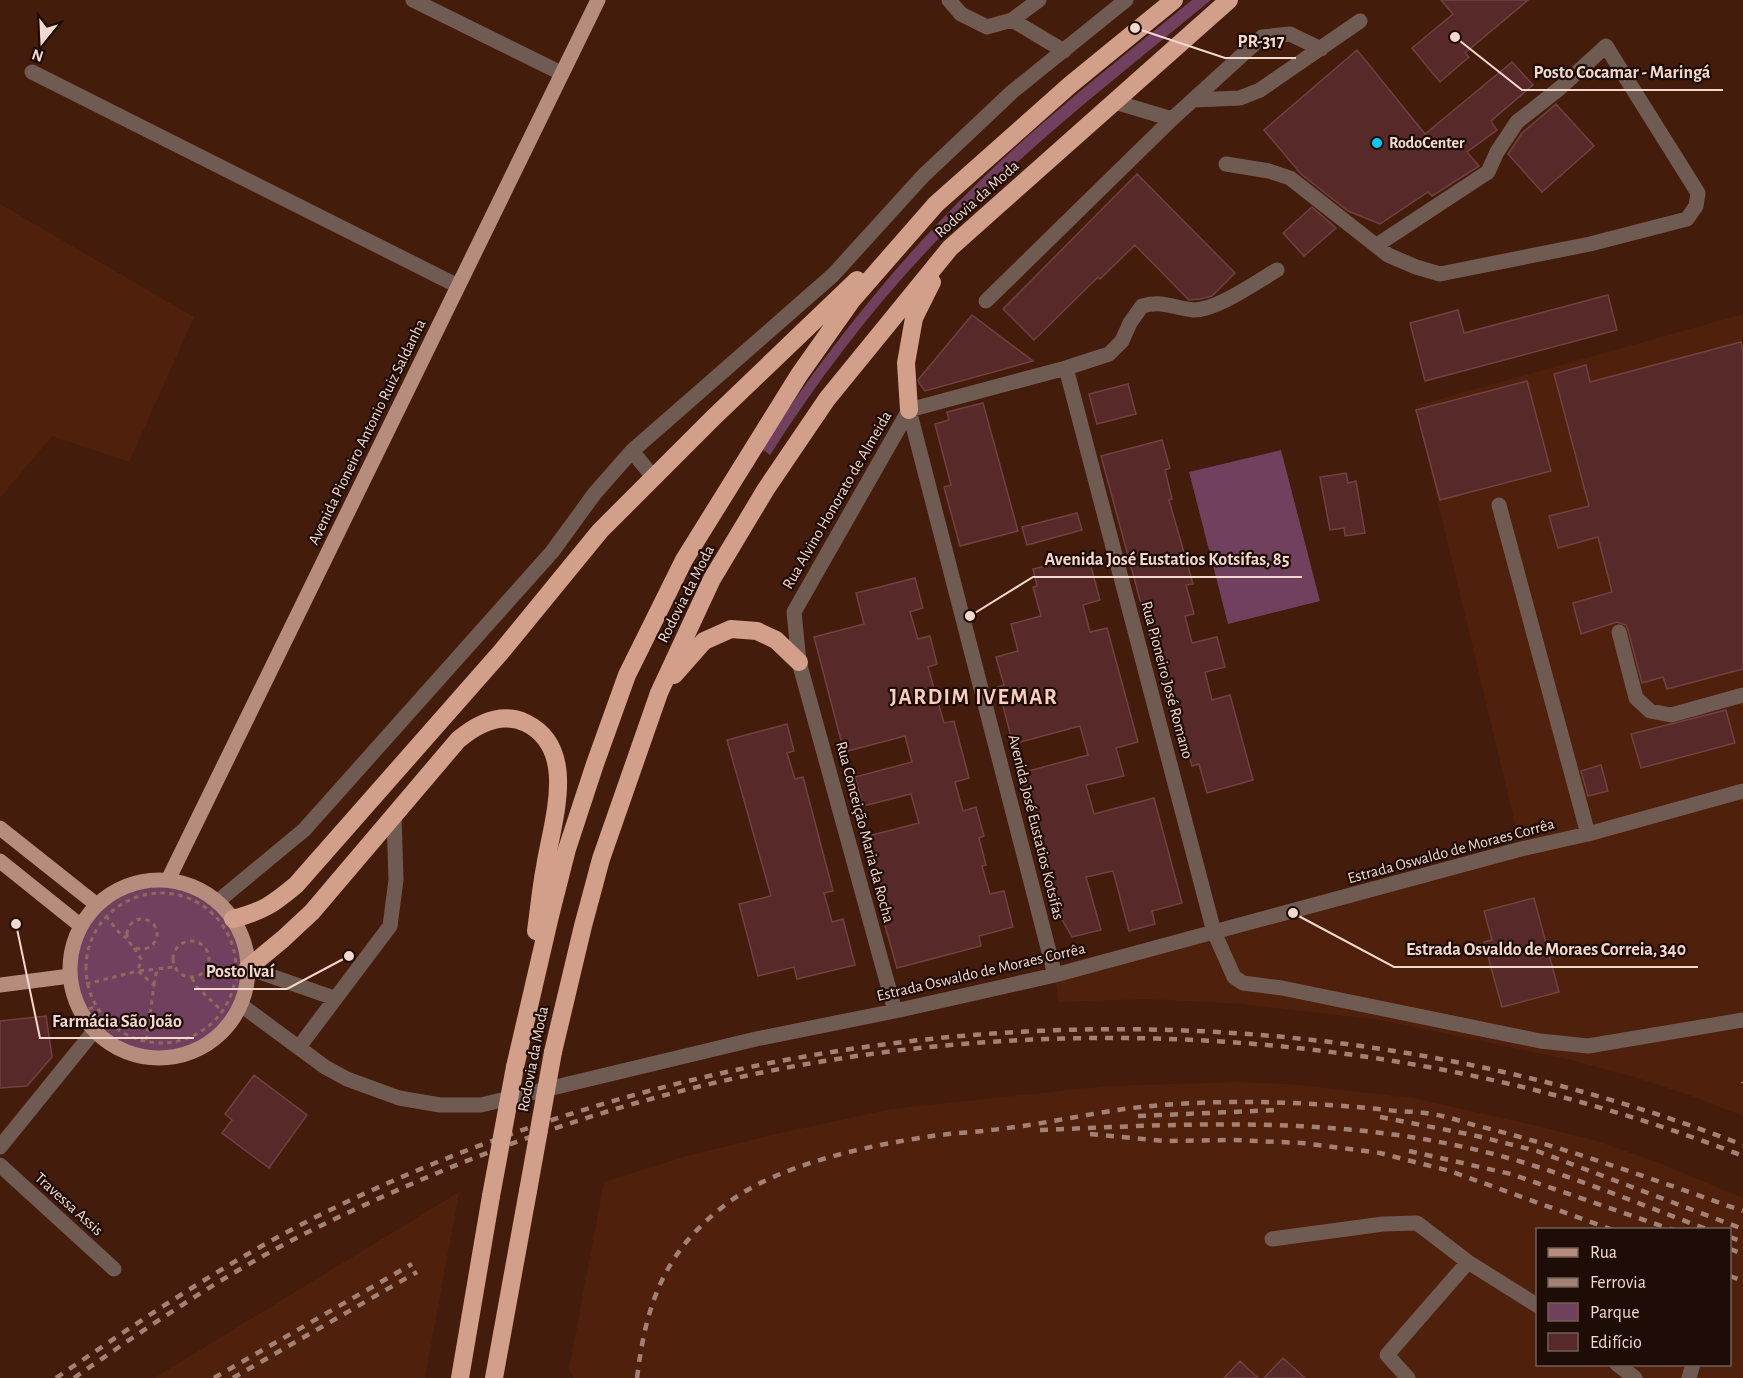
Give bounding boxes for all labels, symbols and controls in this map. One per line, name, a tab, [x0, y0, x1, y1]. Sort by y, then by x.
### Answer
north arrow	[12, 12, 72, 72]
callout: PR-317	[1225, 22, 1296, 58]
text: PR-317	[1237, 33, 1285, 51]
text: N	[30, 46, 45, 65]
callout: Posto Cocamar - Maringá	[1522, 54, 1723, 90]
text: Posto Cocamar - Maringá	[1534, 64, 1711, 82]
place label: RodoCenter	[1389, 135, 1465, 151]
marker: RodoCenter	[1370, 136, 1384, 150]
street label: Rodovia da Moda	[932, 157, 1022, 241]
street label: Avenida Pioneiro Antonio Ruiz Saldanha	[305, 317, 429, 547]
street label: Rua Alvino Honorato de Almeida	[779, 408, 895, 592]
callout: Avenida José Eustatios Kotsifas, 85	[1033, 541, 1302, 577]
street label: Rodovia da Moda	[655, 543, 717, 645]
text: Avenida José Eustatios Kotsifas, 85	[1045, 551, 1290, 569]
street label: Rua Pioneiro José Romano	[1138, 600, 1196, 761]
district label: JARDIM IVEMAR	[890, 686, 1058, 708]
street label: Avenida José Eustatios Kotsifas	[1005, 733, 1067, 921]
street label: Rua Conceição Maria da Rocha	[833, 740, 897, 924]
street label: Estrada Oswaldo de Moraes Corrêa	[1346, 816, 1556, 886]
callout: Estrada Osvaldo de Moraes Correia, 340	[1394, 931, 1698, 967]
street label: Estrada Oswaldo de Moraes Corrêa	[875, 940, 1087, 1004]
text: Estrada Osvaldo de Moraes Correia, 340	[1406, 941, 1686, 959]
callout: Posto Ivaí	[194, 953, 287, 989]
text: Posto Ivaí	[206, 963, 275, 981]
callout: Farmácia São João	[40, 1002, 194, 1038]
street label: Rodovia da Moda	[515, 1005, 551, 1113]
text: Farmácia São João	[52, 1013, 182, 1031]
street label: Travessa Assis	[32, 1169, 106, 1239]
legend	[1536, 1228, 1731, 1366]
text: Rua	[1590, 1244, 1617, 1262]
text: Ferrovia	[1590, 1274, 1646, 1292]
text: Parque	[1590, 1304, 1639, 1322]
text: Edifício	[1590, 1334, 1642, 1352]

